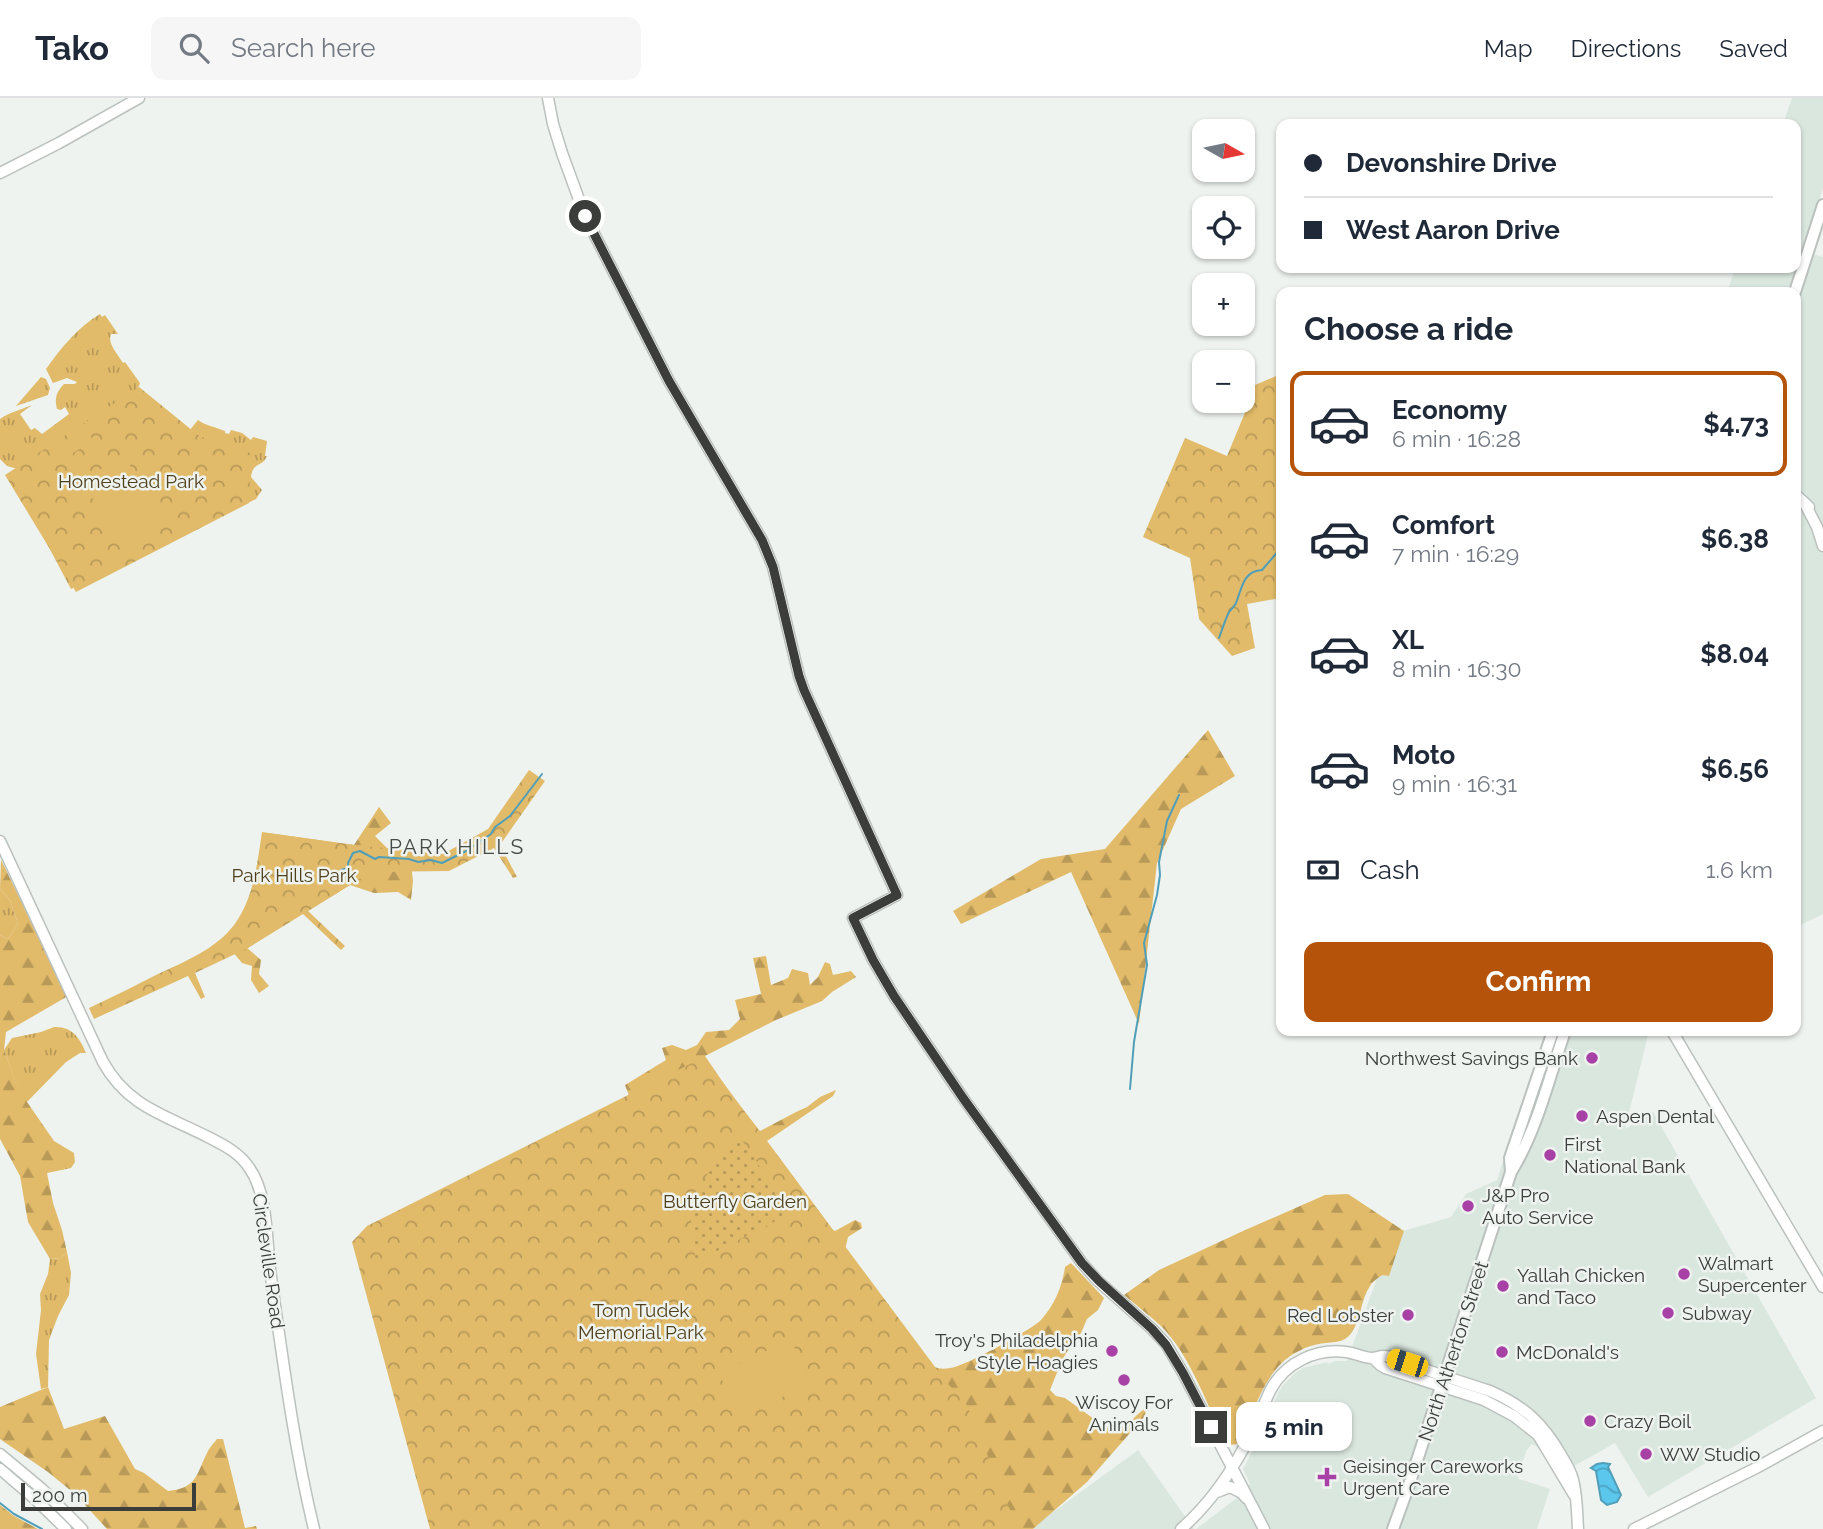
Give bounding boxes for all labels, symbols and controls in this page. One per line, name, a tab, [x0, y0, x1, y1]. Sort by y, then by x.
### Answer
search box	[151, 17, 641, 80]
text: Tako	[35, 29, 109, 68]
icon: search	[175, 29, 213, 67]
text: Search here	[231, 33, 375, 63]
text: Map	[1484, 34, 1533, 63]
text: Directions	[1571, 34, 1681, 63]
text: Saved	[1719, 34, 1788, 63]
north arrow	[1192, 119, 1255, 182]
map controls	[1192, 119, 1255, 413]
text: Devonshire Drive	[1346, 148, 1557, 178]
button: locate	[1192, 196, 1255, 259]
route start	[569, 200, 601, 232]
text: West Aaron Drive	[1346, 215, 1560, 245]
button: +	[1192, 273, 1255, 336]
text: Choose a ride	[1304, 310, 1513, 347]
button: −	[1192, 350, 1255, 413]
icon: car	[1308, 392, 1371, 455]
text: Economy	[1392, 395, 1507, 425]
text: $4.73	[1703, 409, 1769, 439]
text: 6 min · 16:28	[1392, 425, 1521, 452]
park label: Homestead Park	[58, 470, 204, 492]
icon: car	[1308, 507, 1371, 570]
text: Comfort	[1392, 510, 1495, 540]
text: $6.38	[1701, 524, 1769, 554]
text: 7 min · 16:29	[1392, 540, 1519, 567]
icon: car	[1308, 622, 1371, 685]
text: XL	[1392, 625, 1424, 655]
text: $8.04	[1700, 639, 1769, 669]
text: 8 min · 16:30	[1392, 655, 1522, 682]
icon: car	[1308, 737, 1371, 800]
text: Moto	[1392, 740, 1455, 770]
text: $6.56	[1701, 754, 1769, 784]
text: 9 min · 16:31	[1392, 770, 1517, 797]
district label: PARK HILLS	[389, 834, 525, 859]
icon: cash	[1304, 851, 1342, 889]
text: Cash	[1360, 855, 1420, 885]
text: 1.6 km	[1706, 856, 1773, 883]
park label: Park Hills Park	[232, 864, 356, 886]
button: Confirm	[1304, 942, 1773, 1022]
place label: Northwest Savings Bank	[1365, 1047, 1578, 1069]
marker: Northwest Savings Bank	[1584, 1050, 1600, 1066]
place label: Aspen Dental	[1596, 1105, 1715, 1127]
marker: Aspen Dental	[1574, 1108, 1590, 1124]
place label: First National Bank	[1564, 1133, 1686, 1177]
marker: First National Bank	[1542, 1147, 1558, 1163]
place label: J&P Pro Auto Service	[1482, 1184, 1593, 1228]
park label: Butterfly Garden	[663, 1190, 807, 1212]
street label: Circleville Road	[249, 1192, 289, 1330]
marker: J&P Pro Auto Service	[1460, 1198, 1476, 1214]
place label: Walmart Supercenter	[1698, 1252, 1807, 1296]
street label: North Atherton Street	[1413, 1258, 1493, 1444]
place label: Yallah Chicken and Taco	[1517, 1264, 1645, 1308]
marker: Walmart Supercenter	[1676, 1266, 1692, 1282]
marker: Yallah Chicken and Taco	[1495, 1278, 1511, 1294]
park label: Tom Tudek Memorial Park	[578, 1299, 704, 1343]
place label: Subway	[1682, 1302, 1752, 1324]
place label: Red Lobster	[1287, 1304, 1394, 1326]
marker: Subway	[1660, 1305, 1676, 1321]
marker: Red Lobster	[1400, 1307, 1416, 1323]
place label: Troy's Philadelphia Style Hoagies	[935, 1329, 1098, 1373]
place label: McDonald's	[1516, 1341, 1619, 1363]
marker: Troy's Philadelphia Style Hoagies	[1104, 1343, 1120, 1359]
marker: McDonald's	[1494, 1344, 1510, 1360]
car	[1384, 1347, 1431, 1379]
marker: Wiscoy For Animals	[1116, 1372, 1132, 1388]
place label: Wiscoy For Animals	[1075, 1391, 1173, 1435]
callout: 5 min	[1236, 1402, 1351, 1452]
place label: Crazy Boil	[1604, 1410, 1692, 1432]
route end	[1195, 1411, 1227, 1443]
text: 5 min	[1264, 1413, 1324, 1440]
marker: Crazy Boil	[1582, 1413, 1598, 1429]
place label: WW Studio	[1660, 1443, 1760, 1465]
marker: WW Studio	[1638, 1446, 1654, 1462]
place label: Geisinger Careworks Urgent Care	[1343, 1455, 1523, 1499]
marker: Geisinger Careworks Urgent Care	[1317, 1467, 1337, 1487]
scale bar	[21, 1480, 196, 1512]
text: 200 m	[32, 1484, 87, 1506]

